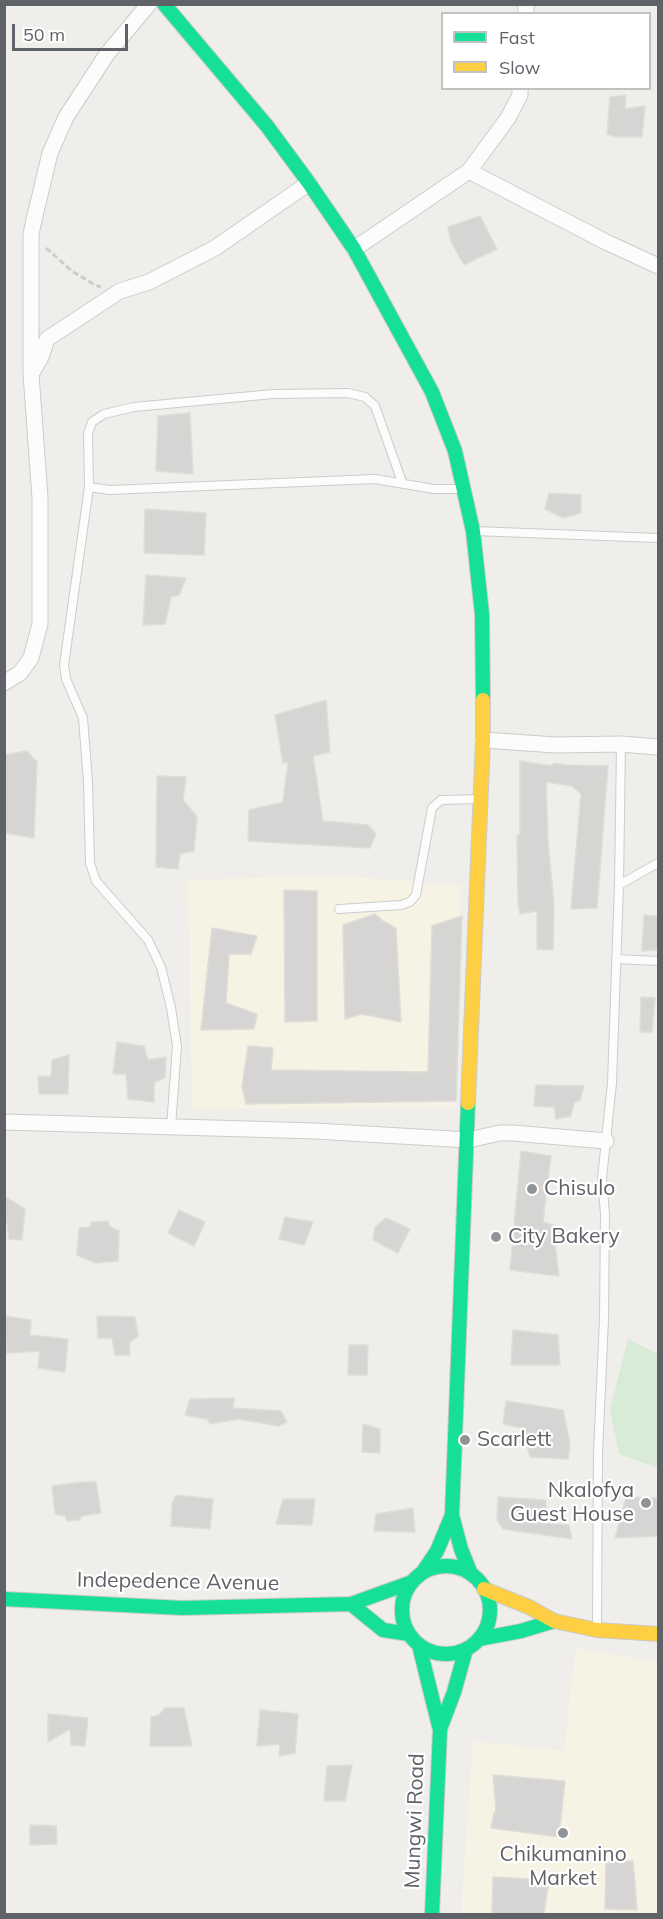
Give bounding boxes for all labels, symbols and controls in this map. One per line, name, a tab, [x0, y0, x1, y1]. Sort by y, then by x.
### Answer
scale bar	[15, 12, 130, 50]
legend	[441, 12, 651, 90]
text: 50 m	[23, 23, 65, 46]
text: Fast	[499, 26, 535, 49]
text: Slow	[499, 56, 540, 79]
place label: Chisulo	[544, 1176, 615, 1202]
marker: Chisulo	[525, 1182, 539, 1196]
place label: City Bakery	[508, 1224, 620, 1250]
marker: City Bakery	[489, 1230, 503, 1244]
place label: Scarlett	[477, 1427, 551, 1453]
marker: Scarlett	[458, 1433, 472, 1447]
place label: Nkalofya Guest House	[510, 1478, 634, 1528]
marker: Nkalofya Guest House	[639, 1496, 653, 1510]
street label: Indepedence Avenue	[77, 1568, 279, 1596]
street label: Mungwi Road	[400, 1753, 430, 1889]
marker: Chikumanino Market	[556, 1826, 570, 1840]
place label: Chikumanino Market	[499, 1842, 627, 1892]

